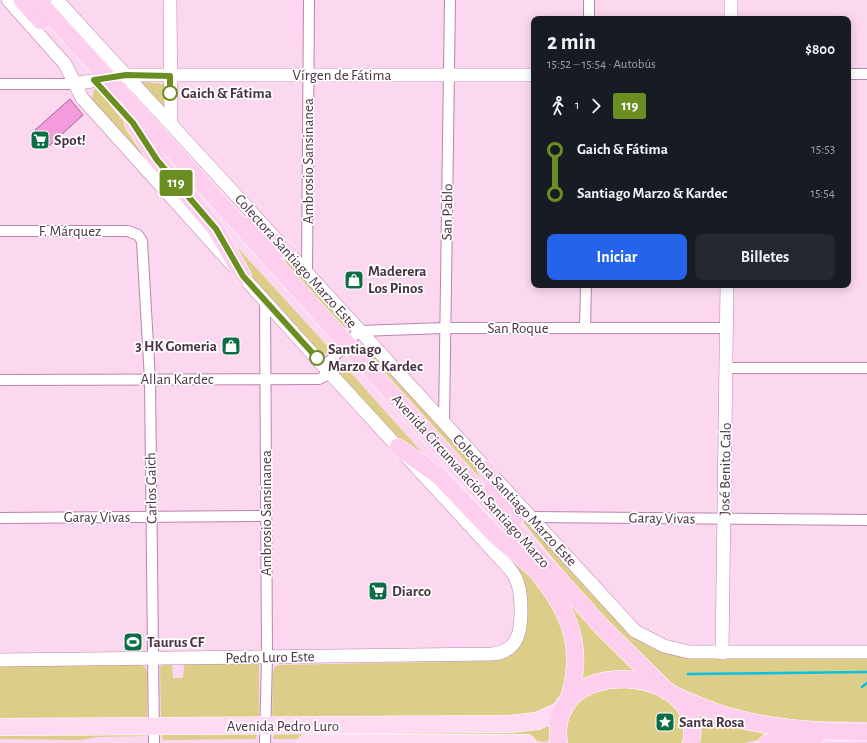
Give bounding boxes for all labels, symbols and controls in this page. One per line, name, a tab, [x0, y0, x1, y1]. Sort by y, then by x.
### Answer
text: 2 min	[547, 31, 596, 53]
text: $800	[805, 42, 835, 57]
text: 15:52 – 15:54 · Autobús	[547, 58, 656, 71]
street label: Vírgen de Fátima	[293, 68, 392, 83]
marker: Gaich & Fátima	[162, 85, 178, 101]
place label: Gaich & Fátima	[181, 86, 272, 101]
icon: walk	[547, 95, 569, 117]
icon: forward	[585, 95, 607, 117]
street label: Ambrosio Sansinanea	[301, 98, 316, 224]
text: 1	[575, 99, 579, 112]
text: 119	[621, 99, 638, 113]
supermarket icon: Spot!	[29, 129, 51, 151]
place label: Spot!	[54, 133, 86, 148]
text: Gaich & Fátima	[577, 142, 668, 157]
text: 15:53	[811, 143, 835, 156]
line badge: 119	[153, 170, 199, 196]
text: 119	[168, 176, 184, 190]
street label: San Pablo	[440, 183, 455, 241]
text: Santiago Marzo & Kardec	[577, 186, 727, 201]
text: 15:54	[810, 187, 835, 200]
street label: Colectora Santiago Marzo Este	[232, 192, 360, 331]
street label: F. Márquez	[39, 224, 101, 239]
button: Iniciar	[547, 234, 687, 280]
button: Billetes	[695, 234, 835, 280]
place label: Maderera Los Pinos	[368, 264, 427, 296]
shop icon: Maderera Los Pinos	[343, 269, 365, 291]
street label: San Roque	[487, 321, 549, 336]
shop icon: 3 HK Gomeria	[220, 335, 242, 357]
place label: 3 HK Gomeria	[135, 339, 217, 354]
place label: Santiago Marzo & Kardec	[328, 342, 423, 374]
marker: Santiago Marzo & Kardec	[309, 350, 325, 366]
street label: Allan Kardec	[140, 372, 214, 387]
street label: Avenida Circunvalación Santiago Marzo	[389, 392, 552, 571]
street label: José Benito Calo	[717, 422, 734, 516]
street label: Colectora Santiago Marzo Este	[450, 431, 580, 569]
street label: Ambrosio Sansinanea	[259, 450, 274, 576]
street label: Carlos Gaich	[143, 452, 160, 524]
street label: Garay Vivas	[64, 510, 130, 525]
street label: Garay Vivas	[629, 510, 695, 527]
supermarket icon: Diarco	[367, 580, 389, 602]
place label: Diarco	[392, 584, 431, 599]
sports icon: Taurus CF	[122, 631, 144, 653]
place label: Taurus CF	[147, 635, 205, 650]
street label: Pedro Luro Este	[225, 649, 315, 666]
place icon: Santa Rosa	[654, 711, 676, 733]
place label: Santa Rosa	[679, 715, 745, 730]
street label: Avenida Pedro Luro	[227, 719, 339, 734]

